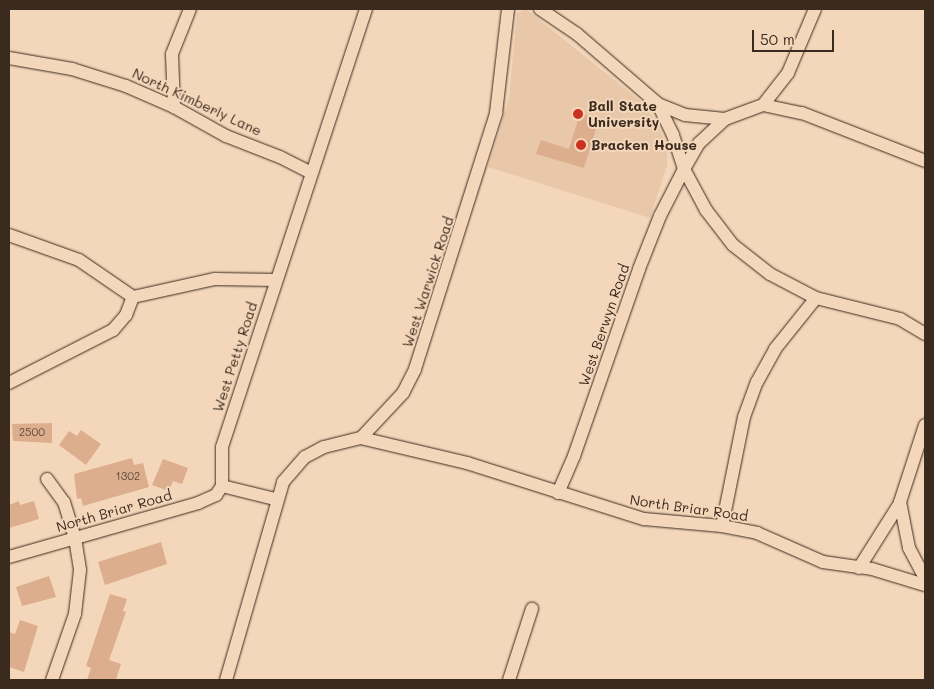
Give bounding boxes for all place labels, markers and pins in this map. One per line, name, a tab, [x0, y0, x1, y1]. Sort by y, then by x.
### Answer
place label: Ball State University	[588, 98, 659, 130]
marker: Ball State University	[572, 108, 584, 120]
place label: Bracken House	[591, 137, 697, 153]
marker: Bracken House	[575, 139, 587, 151]

